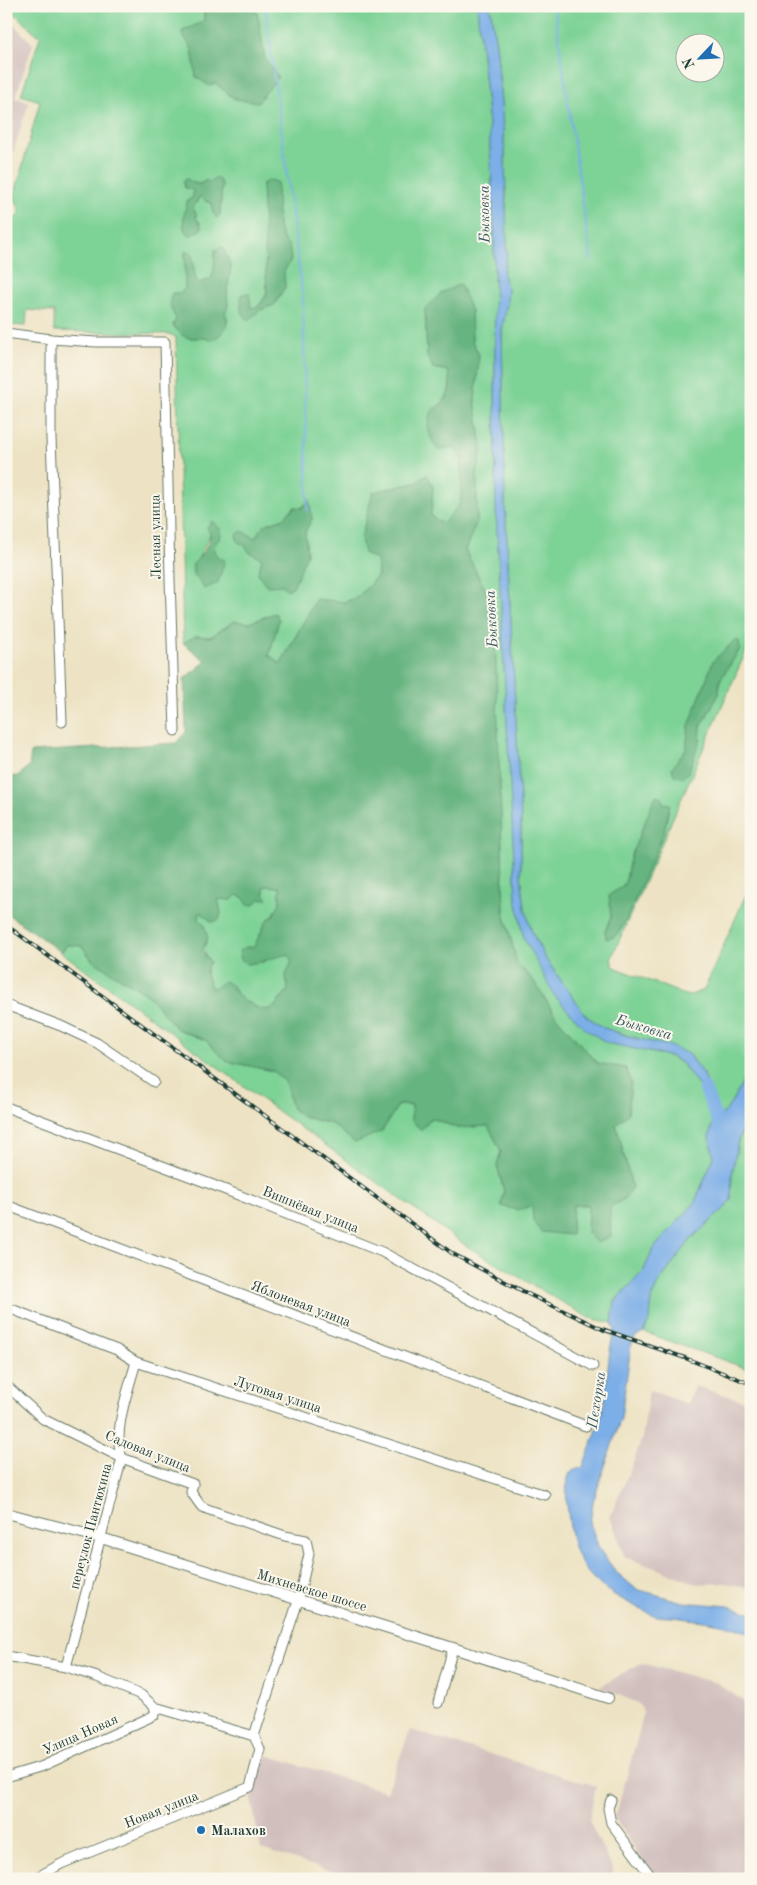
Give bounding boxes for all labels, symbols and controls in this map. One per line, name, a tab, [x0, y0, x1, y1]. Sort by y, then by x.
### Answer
north arrow	[674, 32, 724, 82]
text: N	[680, 55, 698, 71]
water label: Быковка	[477, 185, 494, 244]
street label: Лесная улица	[148, 494, 164, 580]
water label: Быковка	[483, 590, 502, 649]
water label: Быковка	[613, 1013, 673, 1044]
street label: Вишнёвая улица	[260, 1184, 361, 1236]
street label: Яблоневая улица	[249, 1278, 353, 1330]
water label: Пехорка	[585, 1371, 609, 1431]
street label: Луговая улица	[232, 1374, 323, 1416]
street label: Садовая улица	[103, 1428, 192, 1475]
street label: переулок Пантюхина	[67, 1462, 115, 1591]
street label: Михневское шоссе	[255, 1568, 368, 1614]
street label: Улица Новая	[41, 1712, 120, 1758]
street label: Новая улица	[122, 1789, 201, 1831]
marker: Малахов	[195, 1824, 207, 1836]
place label: Малахов	[211, 1824, 266, 1838]

